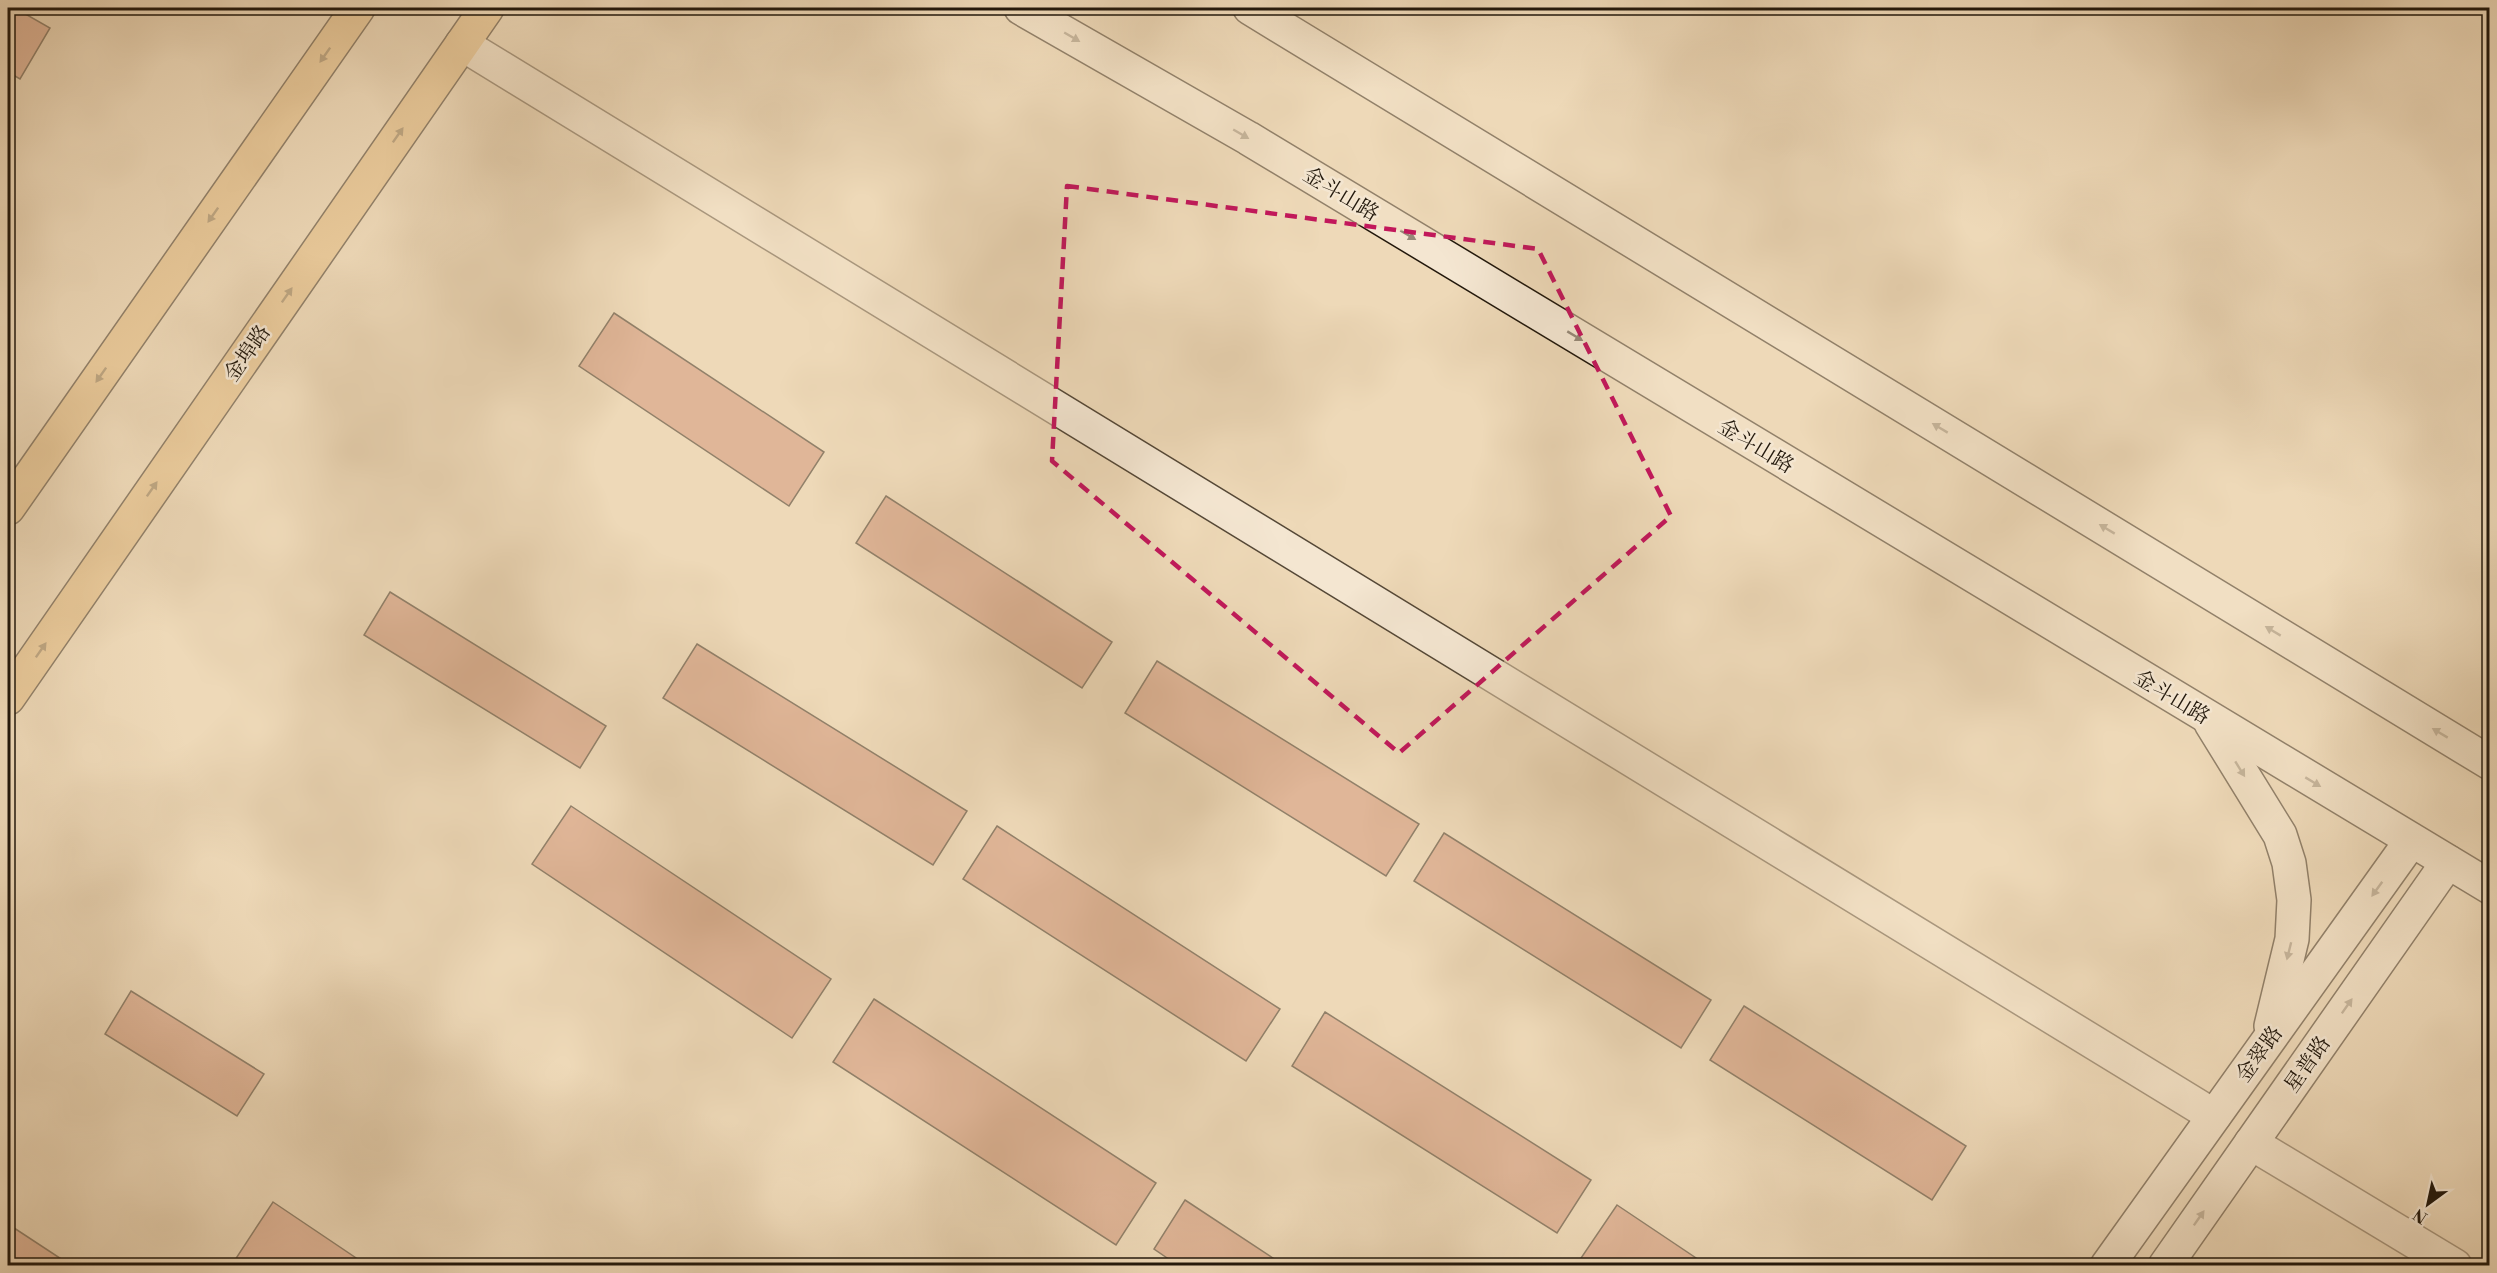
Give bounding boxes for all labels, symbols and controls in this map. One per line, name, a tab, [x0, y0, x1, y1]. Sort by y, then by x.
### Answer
one-way arrow	[1064, 31, 1080, 42]
one-way arrow	[319, 47, 331, 63]
one-way arrow	[392, 127, 404, 143]
one-way arrow	[1233, 129, 1250, 139]
street label: 金斗山路	[1298, 162, 1383, 228]
one-way arrow	[208, 207, 219, 223]
one-way arrow	[1400, 229, 1416, 240]
one-way arrow	[281, 287, 293, 303]
street label: 金埠路	[219, 320, 277, 387]
one-way arrow	[1567, 330, 1583, 341]
one-way arrow	[95, 366, 107, 382]
street label: 金斗山路	[1713, 414, 1798, 480]
one-way arrow	[1932, 422, 1949, 433]
one-way arrow	[146, 482, 158, 498]
one-way arrow	[2099, 524, 2115, 535]
one-way arrow	[2264, 626, 2281, 636]
one-way arrow	[35, 642, 47, 658]
street label: 金斗山路	[2129, 665, 2214, 731]
one-way arrow	[2432, 727, 2448, 738]
one-way arrow	[2234, 761, 2245, 777]
one-way arrow	[2305, 777, 2321, 788]
one-way arrow	[2372, 881, 2383, 897]
one-way arrow	[2284, 942, 2294, 960]
one-way arrow	[2341, 999, 2353, 1015]
street label: 金翠路	[2231, 1021, 2289, 1088]
street label: 星普路	[2279, 1031, 2337, 1098]
north arrow	[2398, 1174, 2458, 1234]
text: N	[2409, 1204, 2431, 1228]
one-way arrow	[2193, 1210, 2205, 1226]

